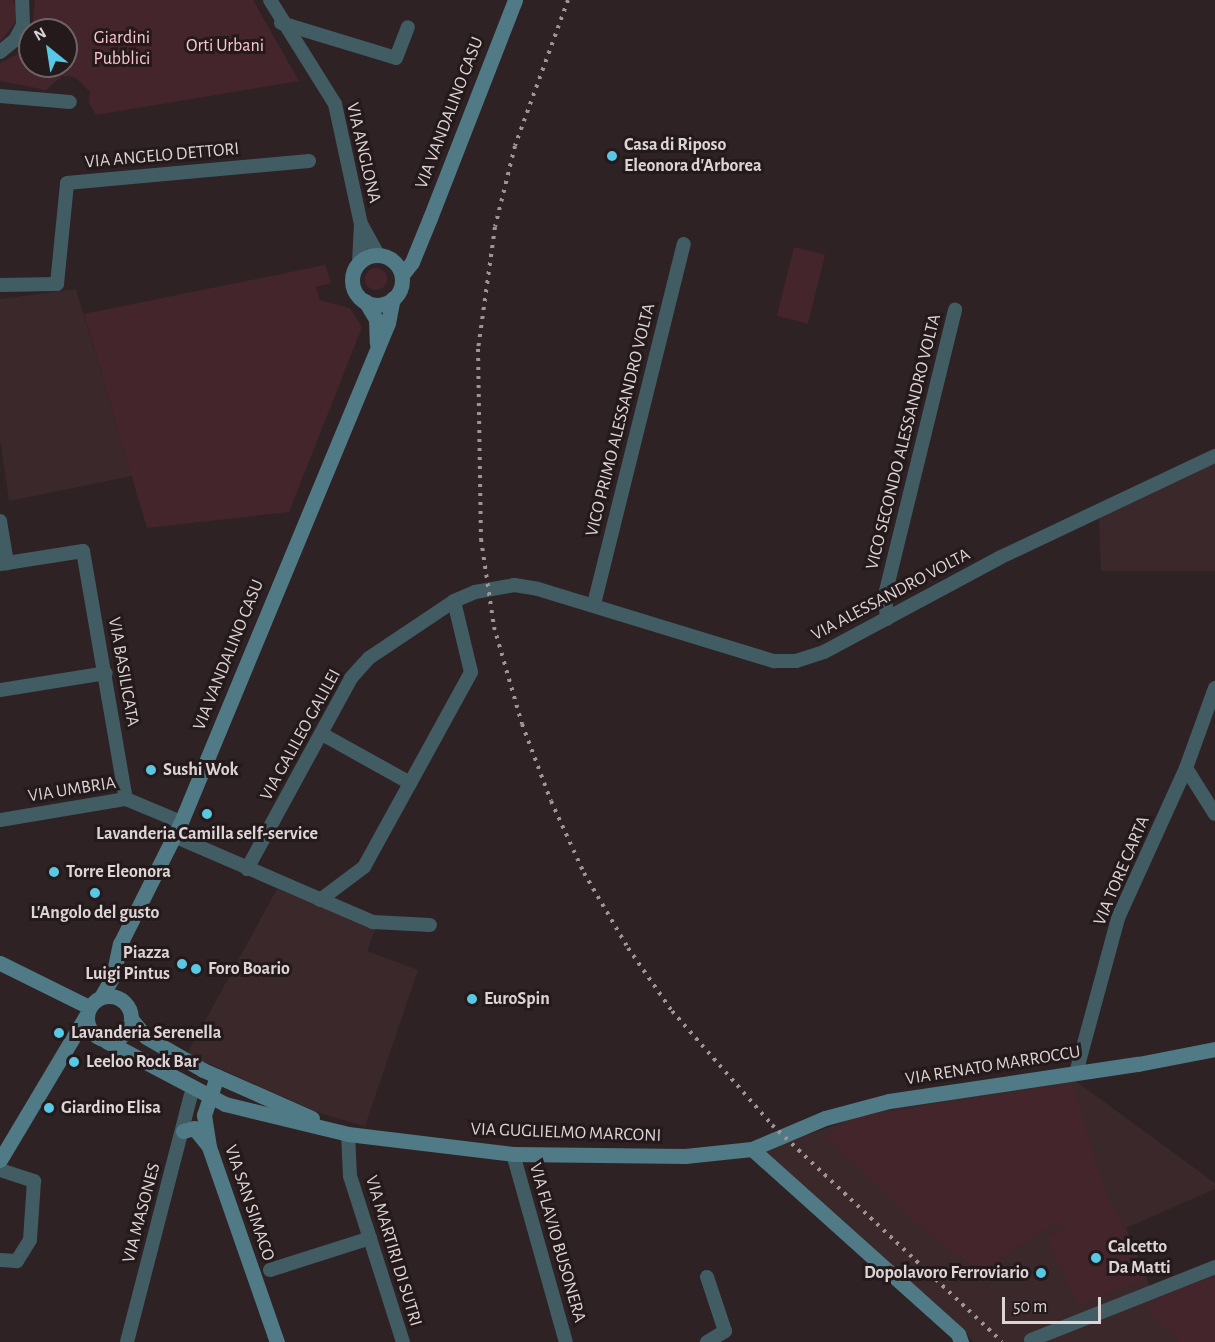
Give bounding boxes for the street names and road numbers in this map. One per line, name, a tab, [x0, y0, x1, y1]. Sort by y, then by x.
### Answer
street label: VIA VANDALINO CASU	[411, 34, 489, 192]
street label: VIA ANGLONA	[341, 101, 385, 205]
street label: VIA ANGELO DETTORI	[84, 138, 240, 174]
street label: VICO PRIMO ALESSANDRO VOLTA	[582, 301, 660, 539]
street label: VICO SECONDO ALESSANDRO VOLTA	[862, 312, 946, 572]
street label: VIA ALESSANDRO VOLTA	[808, 544, 974, 646]
street label: VIA VANDALINO CASU	[189, 576, 269, 734]
street label: VIA BASILICATA	[103, 616, 143, 728]
street label: VIA GALILEO GALILEI	[256, 666, 346, 804]
street label: VIA UMBRIA	[27, 772, 117, 808]
street label: VIA TORE CARTA	[1089, 813, 1155, 929]
street label: VIA RENATO MARROCCU	[904, 1041, 1082, 1091]
street label: VIA GUGLIELMO MARCONI	[470, 1119, 662, 1147]
street label: VIA SAN SIMACO	[219, 1142, 279, 1264]
street label: VIA MASONES	[118, 1161, 166, 1265]
street label: VIA FLAVIO BUSONERA	[524, 1161, 590, 1325]
street label: VIA MARTIRI DI SUTRI	[360, 1173, 426, 1329]

